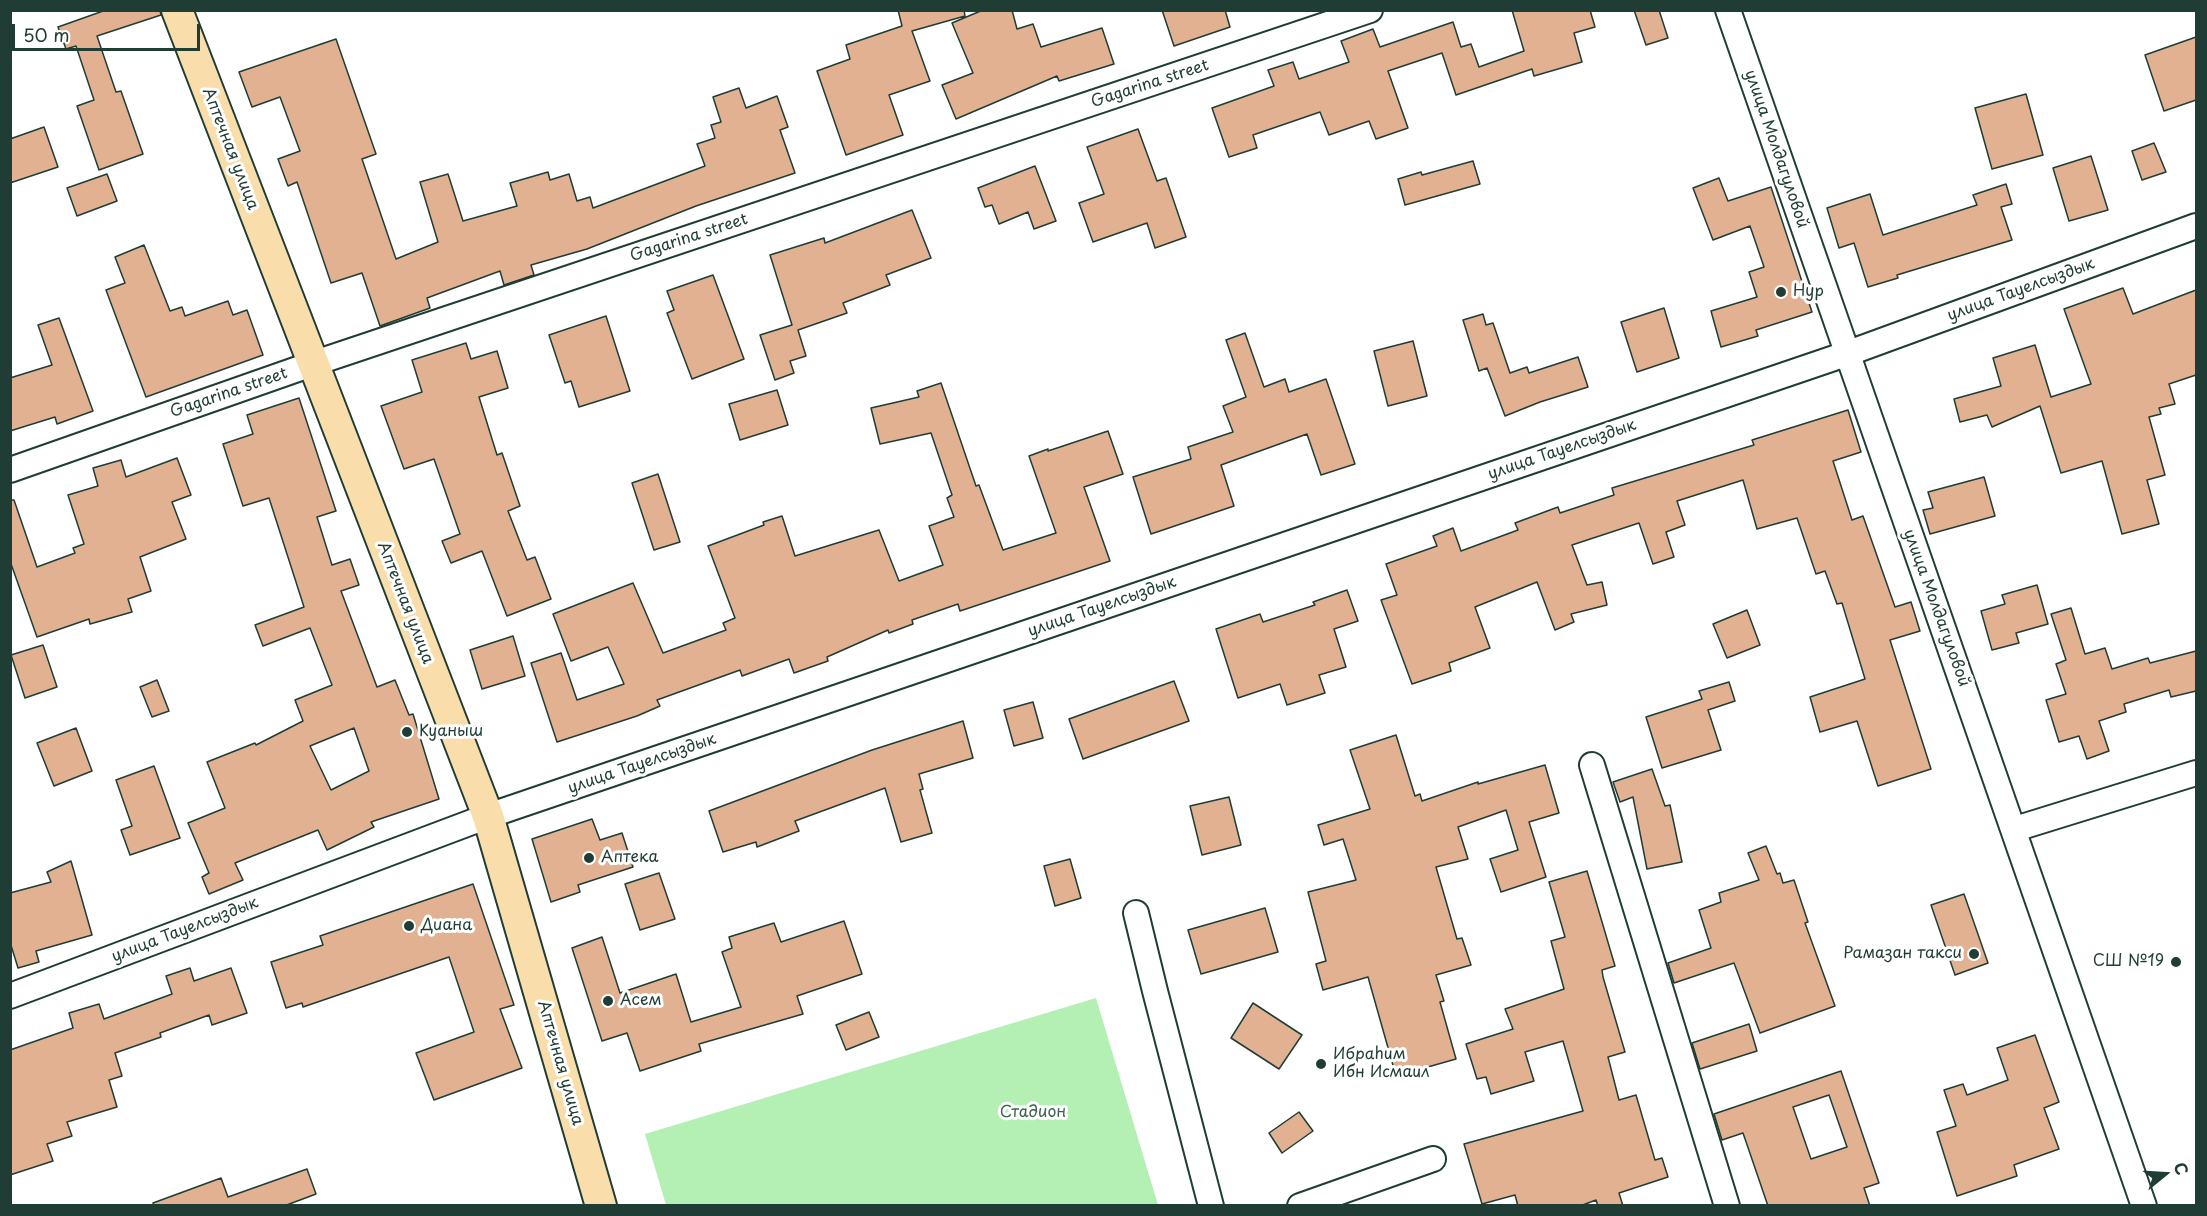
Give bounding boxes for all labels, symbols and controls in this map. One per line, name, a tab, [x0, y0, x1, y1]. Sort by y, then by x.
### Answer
scale bar	[15, 12, 202, 50]
text: 50 m	[23, 21, 70, 48]
street label: Gagarina street	[1089, 56, 1211, 112]
street label: улица Молдагуловой	[1740, 67, 1812, 231]
street label: Аптечная улица	[198, 85, 262, 213]
street label: Gagarina street	[628, 210, 750, 266]
street label: улица Тауелсыздык	[1945, 254, 2097, 326]
place label: Нур	[1793, 282, 1824, 302]
marker: Нур	[1774, 285, 1788, 299]
street label: Gagarina street	[168, 364, 290, 422]
street label: улица Тауелсыздык	[1485, 416, 1639, 484]
street label: улица Молдагуловой	[1899, 527, 1973, 689]
street label: Аптечная улица	[373, 539, 437, 667]
street label: улица Тауелсыздык	[1025, 573, 1179, 641]
place label: Куаныш	[419, 722, 483, 742]
marker: Куаныш	[400, 725, 414, 739]
street label: улица Тауелсыздык	[565, 730, 719, 798]
place label: Аптека	[601, 848, 658, 868]
marker: Аптека	[582, 851, 596, 865]
street label: улица Тауелсыздык	[109, 893, 261, 967]
place label: Диана	[421, 916, 472, 936]
marker: Диана	[402, 919, 416, 933]
place label: Рамазан такси	[1843, 944, 1962, 964]
marker: Рамазан такси	[1967, 947, 1981, 961]
place label: СШ №19	[2093, 952, 2164, 972]
marker: СШ №19	[2169, 955, 2183, 969]
place label: Асем	[620, 991, 662, 1011]
marker: Асем	[601, 994, 615, 1008]
street label: Аптечная улица	[533, 998, 587, 1128]
place label: Ибраһим Ибн Исмаил	[1333, 1045, 1430, 1083]
marker: Ибраһим Ибн Исмаил	[1314, 1057, 1328, 1071]
park label: Стадион	[1000, 1103, 1066, 1123]
north arrow	[2135, 1144, 2195, 1204]
text: С	[2169, 1159, 2195, 1178]

